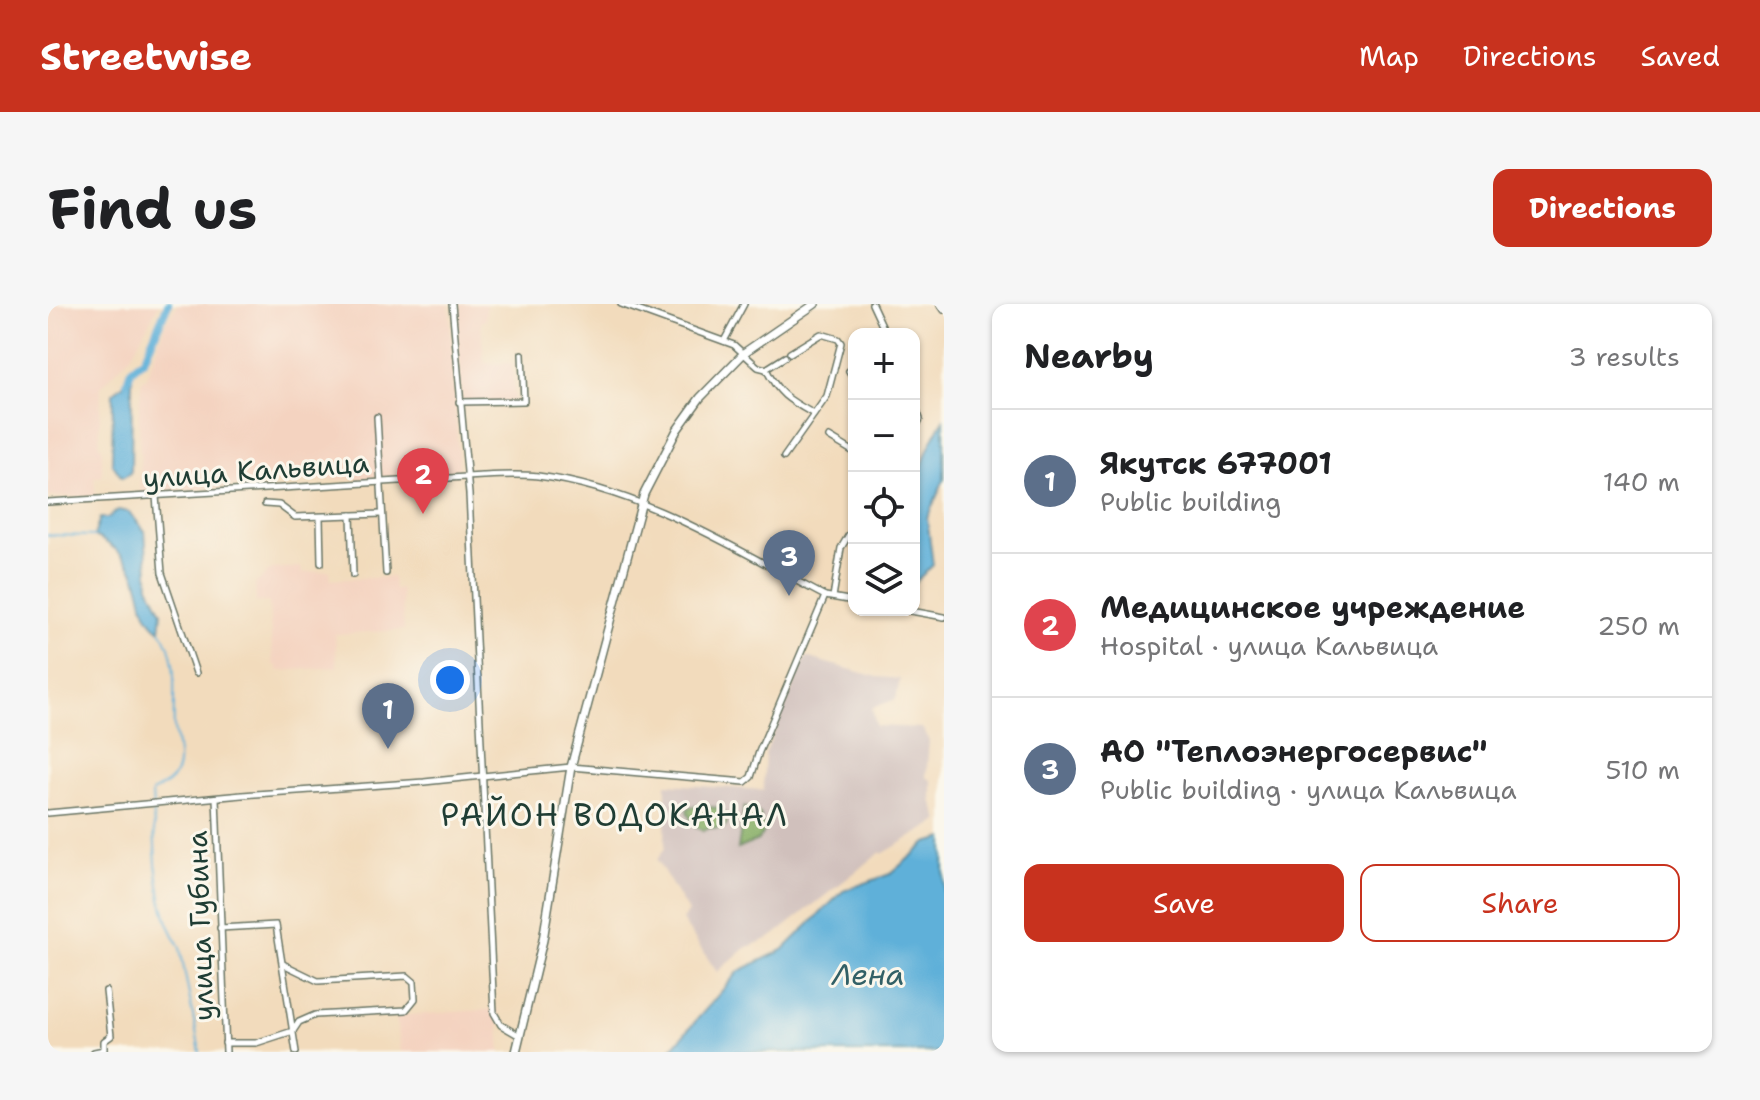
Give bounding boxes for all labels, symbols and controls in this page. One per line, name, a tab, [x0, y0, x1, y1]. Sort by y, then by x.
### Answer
text: Streetwise	[40, 31, 252, 82]
text: Map	[1359, 37, 1419, 75]
text: Directions	[1463, 37, 1597, 75]
text: Saved	[1641, 37, 1720, 75]
button: Directions	[1493, 169, 1712, 247]
text: Find us	[48, 171, 257, 246]
map controls	[848, 328, 920, 616]
button: +	[848, 328, 920, 400]
text: Nearby	[1024, 333, 1154, 379]
text: 3 results	[1568, 339, 1680, 374]
button: −	[848, 400, 920, 472]
street label: улица Кальвица	[142, 443, 370, 497]
text: Якутск 677001	[1100, 443, 1332, 484]
pin: 2	[397, 448, 449, 514]
text: 1	[1044, 464, 1056, 499]
text: 140 m	[1603, 464, 1680, 499]
button: locate	[848, 472, 920, 544]
text: Public building	[1100, 484, 1281, 519]
pin: 3	[763, 530, 815, 596]
button: layers	[848, 544, 920, 616]
text: Медицинское учреждение	[1100, 587, 1525, 628]
text: 2	[1041, 608, 1059, 643]
text: 250 m	[1597, 608, 1680, 643]
text: Hospital · улица Кальвица	[1100, 628, 1438, 663]
your location	[430, 660, 470, 700]
pin: 1	[362, 683, 414, 749]
text: АО "Теплоэнергосервис"	[1100, 731, 1487, 772]
text: 3	[1041, 752, 1059, 787]
text: 510 m	[1606, 752, 1680, 787]
text: Public building · улица Кальвица	[1100, 772, 1517, 807]
district label: РАЙОН ВОДОКАНАЛ	[441, 793, 789, 836]
street label: улица Губина	[178, 830, 222, 1022]
button: Save	[1024, 864, 1344, 942]
button: Share	[1360, 864, 1680, 942]
water label: Лена	[831, 954, 904, 995]

